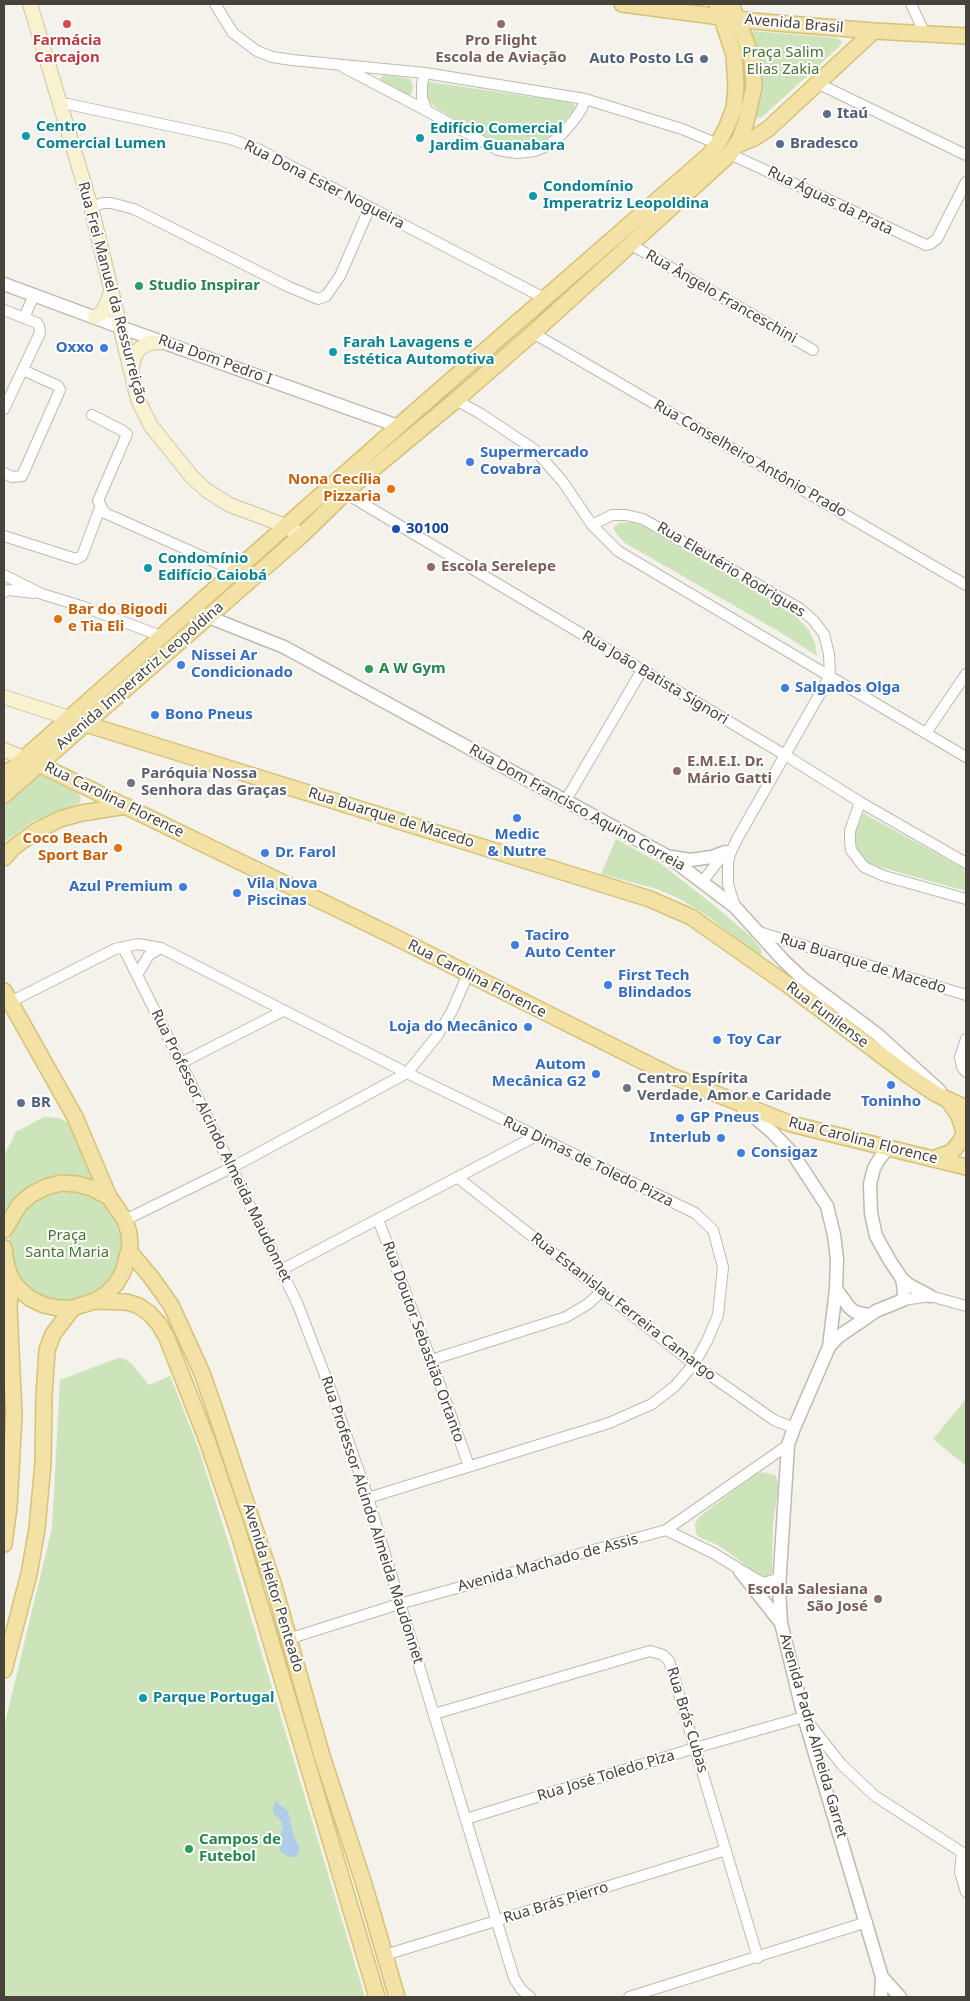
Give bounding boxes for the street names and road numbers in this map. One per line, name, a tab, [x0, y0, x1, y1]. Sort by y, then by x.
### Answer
street label: Avenida Brasil	[744, 11, 844, 37]
street label: Rua Dona Ester Nogueira	[241, 137, 407, 233]
street label: Rua Águas da Prata	[764, 163, 896, 239]
street label: Rua Frei Manuel da Ressurreição	[74, 180, 150, 406]
street label: Rua Ângelo Franceschini	[642, 246, 800, 348]
street label: Rua Dom Pedro I	[156, 331, 274, 389]
street label: Rua Conselheiro Antônio Prado	[650, 396, 850, 522]
street label: Rua Eleutério Rodrigues	[654, 519, 808, 621]
street label: Avenida Imperatriz Leopoldina	[53, 598, 227, 754]
street label: Rua João Batista Signori	[579, 627, 731, 729]
street label: Rua Dom Francisco Aquino Correia	[466, 741, 688, 875]
street label: Rua Carolina Florence	[41, 758, 187, 842]
street label: Rua Buarque de Macedo	[306, 784, 476, 852]
street label: Rua Buarque de Macedo	[778, 930, 948, 998]
street label: Rua Carolina Florence	[405, 936, 549, 1022]
street label: Rua Funilense	[782, 978, 872, 1052]
street label: Rua Professor Alcindo Almeida Maudonnet	[147, 1007, 295, 1285]
street label: Rua Dimas de Toledo Pizza	[500, 1113, 676, 1211]
street label: Rua Carolina Florence	[787, 1114, 939, 1168]
street label: Rua Estanislau Ferreira Camargo	[527, 1229, 719, 1385]
street label: Rua Doutor Sebastião Ortanto	[378, 1239, 468, 1445]
street label: Rua Professor Alcindo Almeida Maudonnet	[317, 1374, 427, 1666]
street label: Avenida Heitor Penteado	[239, 1501, 307, 1675]
street label: Avenida Machado de Assis	[456, 1530, 640, 1596]
street label: Avenida Padre Almeida Garret	[775, 1632, 851, 1840]
street label: Rua Brás Cubas	[662, 1665, 712, 1775]
street label: Rua José Toledo Piza	[535, 1746, 677, 1806]
street label: Rua Brás Pierro	[501, 1879, 611, 1927]

